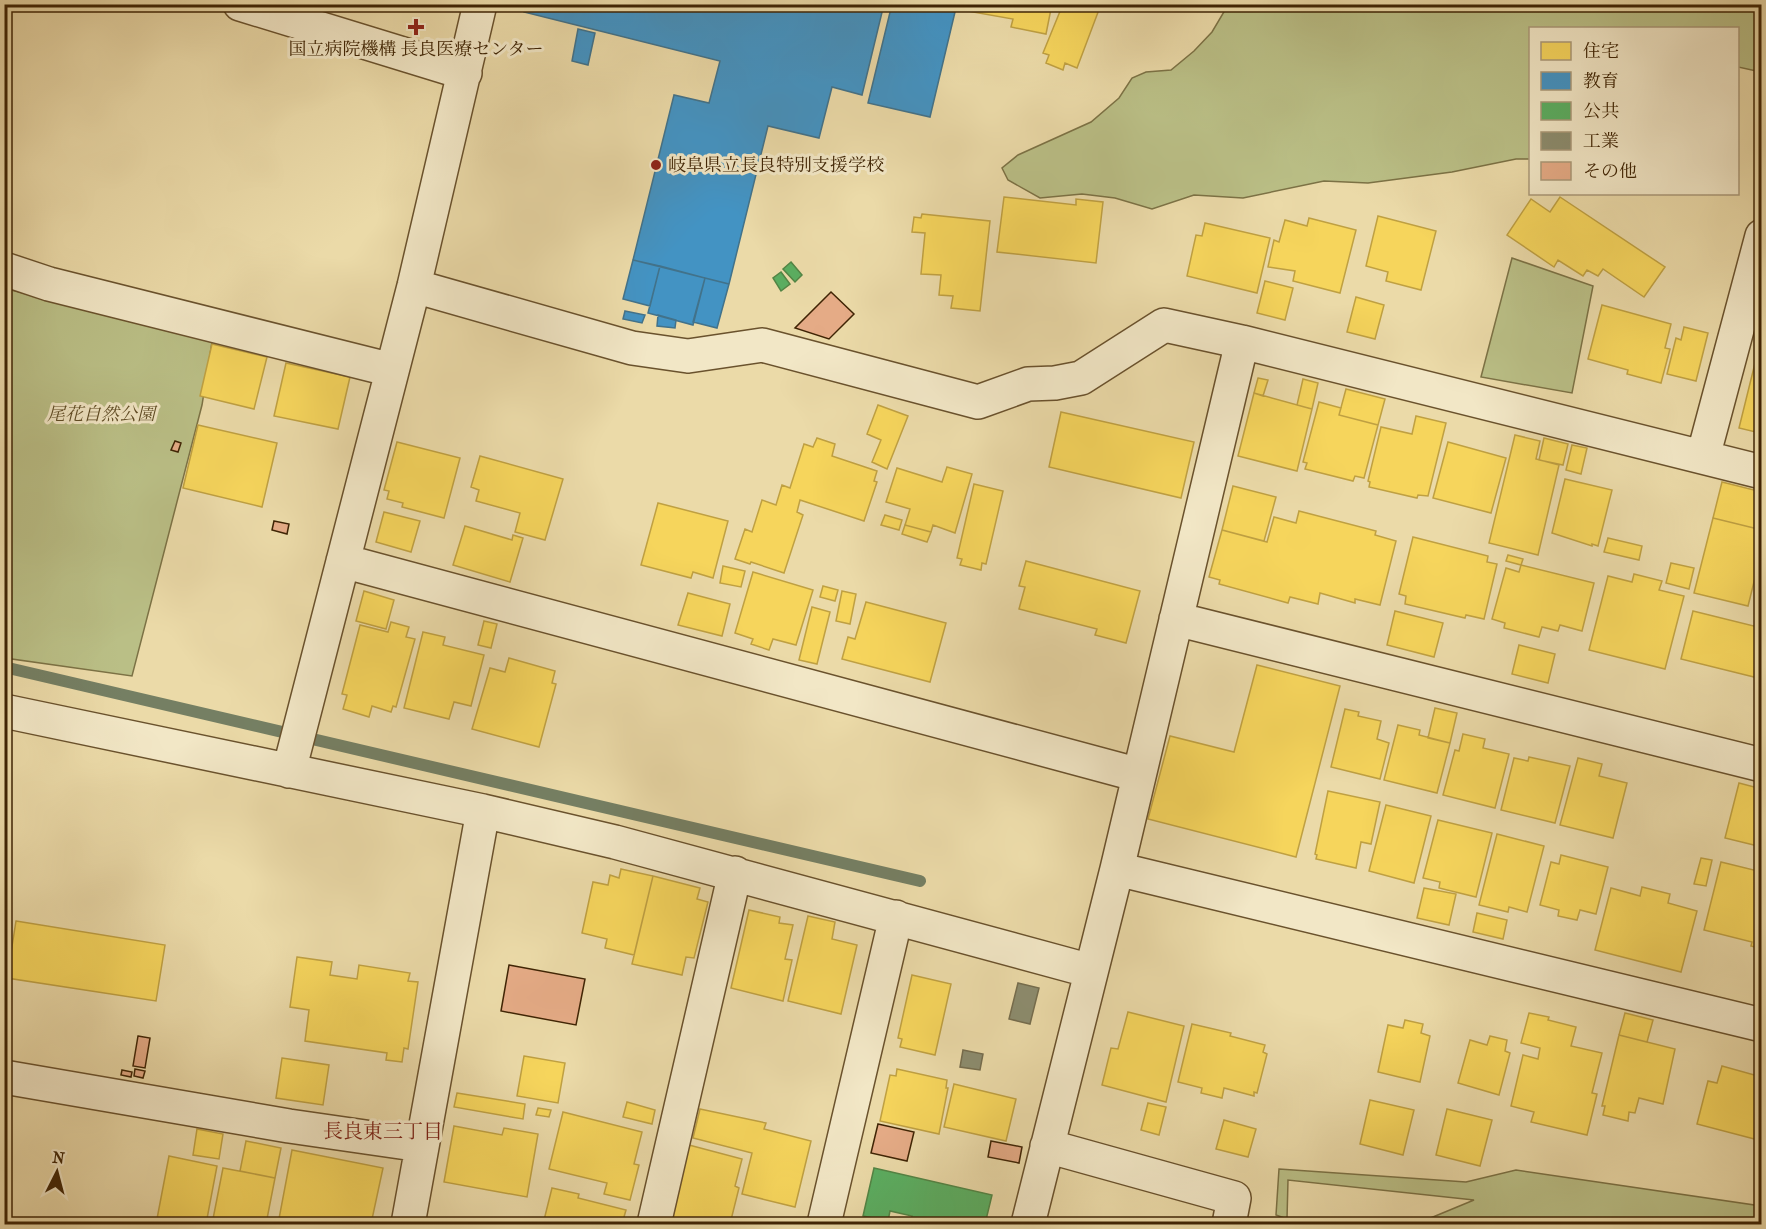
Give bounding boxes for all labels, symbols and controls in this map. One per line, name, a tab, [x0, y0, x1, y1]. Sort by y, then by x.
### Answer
marker: 国立病院機構 長良医療センター	[407, 18, 425, 36]
legend	[1529, 27, 1739, 195]
place label: 国立病院機構 長良医療センター	[288, 39, 544, 60]
text: 住宅	[1583, 41, 1619, 62]
text: 教育	[1583, 71, 1619, 92]
text: 公共	[1583, 101, 1619, 122]
text: 工業	[1583, 131, 1619, 152]
place label: 岐阜県立長良特別支援学校	[668, 155, 884, 176]
marker: 岐阜県立長良特別支援学校	[649, 158, 663, 172]
text: その他	[1583, 161, 1637, 182]
park label: 尾花自然公園	[47, 404, 158, 425]
district label: 長良東三丁目	[323, 1120, 443, 1143]
north arrow	[27, 1142, 87, 1202]
text: N	[51, 1147, 66, 1168]

